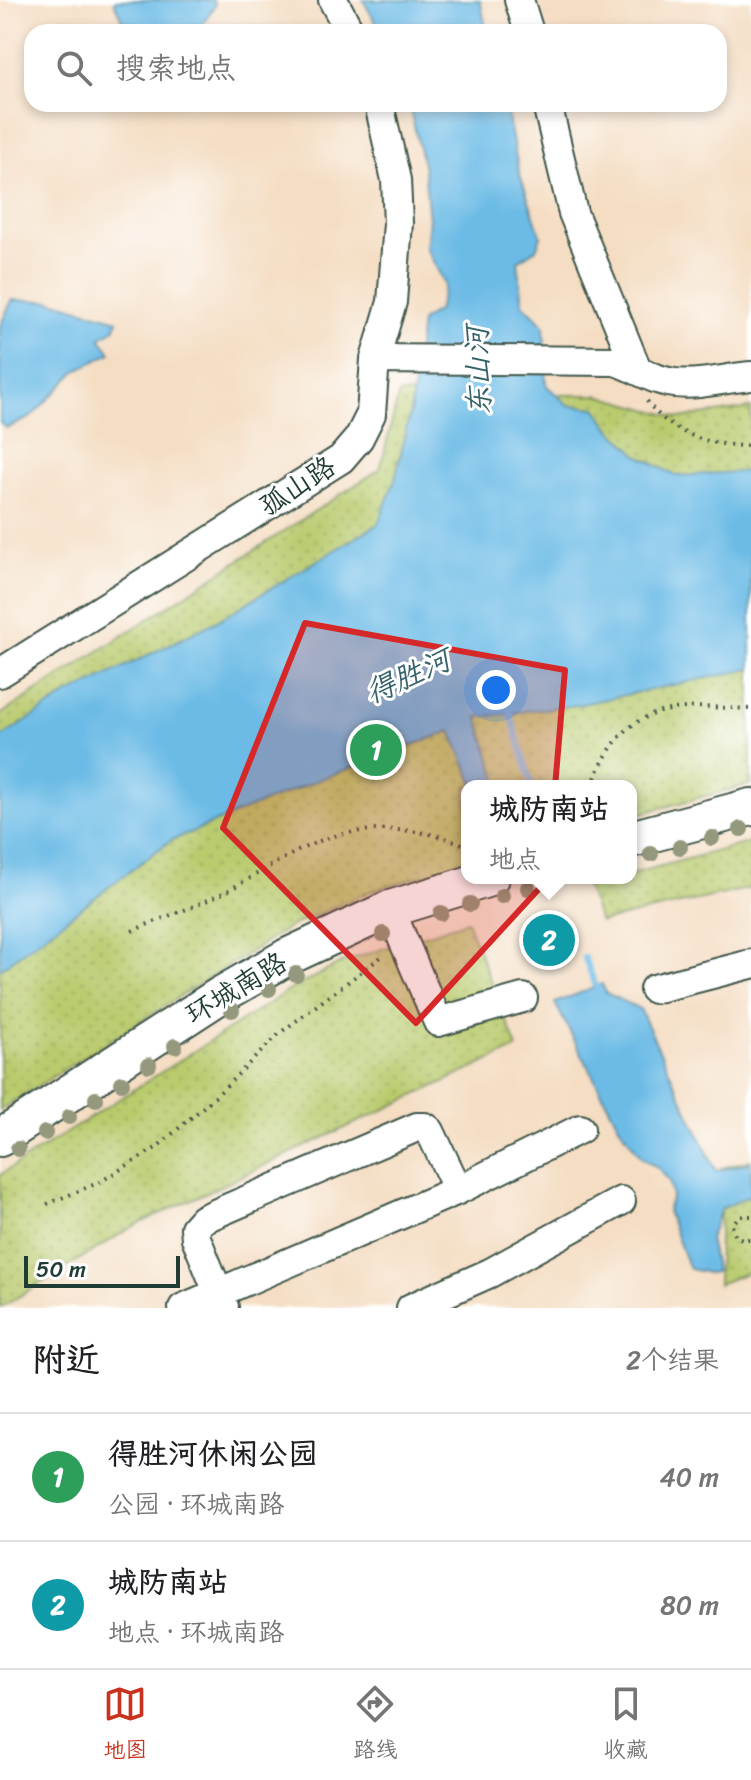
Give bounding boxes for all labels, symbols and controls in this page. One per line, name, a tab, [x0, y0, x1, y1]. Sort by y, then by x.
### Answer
search box	[24, 24, 727, 112]
text: 搜索地点	[116, 41, 236, 95]
icon: search	[52, 46, 96, 90]
water label: 东山河	[449, 320, 507, 417]
street label: 孤山路	[248, 443, 346, 529]
water label: 得胜河	[356, 631, 465, 719]
your location	[476, 670, 516, 710]
pin: 1	[350, 720, 402, 780]
popup	[461, 780, 637, 884]
text: 城防南站	[489, 782, 609, 836]
text: 地点	[489, 836, 541, 882]
pin: 2	[523, 910, 575, 970]
street label: 环城南路	[175, 938, 297, 1038]
text: 50 m	[36, 1250, 86, 1289]
scale bar	[24, 1252, 180, 1288]
text: 附近	[32, 1330, 100, 1390]
text: 2个结果	[626, 1337, 719, 1383]
text: 得胜河休闲公园	[108, 1427, 318, 1481]
text: 1	[52, 1454, 64, 1500]
text: 40 m	[660, 1454, 719, 1500]
text: 公园 · 环城南路	[108, 1481, 285, 1527]
text: 城防南站	[108, 1555, 228, 1609]
text: 2	[50, 1582, 66, 1628]
text: 80 m	[660, 1582, 719, 1628]
text: 地点 · 环城南路	[108, 1609, 285, 1655]
tab: 地图	[103, 1682, 147, 1769]
tab: 路线	[353, 1682, 398, 1769]
tab: 收藏	[604, 1682, 648, 1769]

